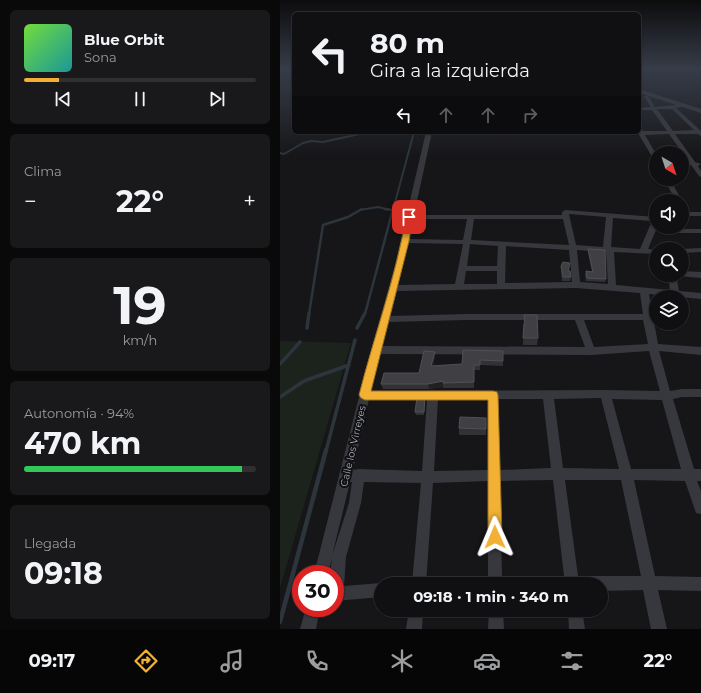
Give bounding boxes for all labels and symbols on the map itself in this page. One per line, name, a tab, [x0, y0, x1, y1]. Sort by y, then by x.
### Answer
north arrow	[649, 146, 689, 186]
pin	[392, 200, 426, 234]
street label: Calle los Virreyes	[337, 404, 369, 488]
position arrow	[474, 516, 516, 558]
speed limit sign: 30	[292, 565, 344, 617]

